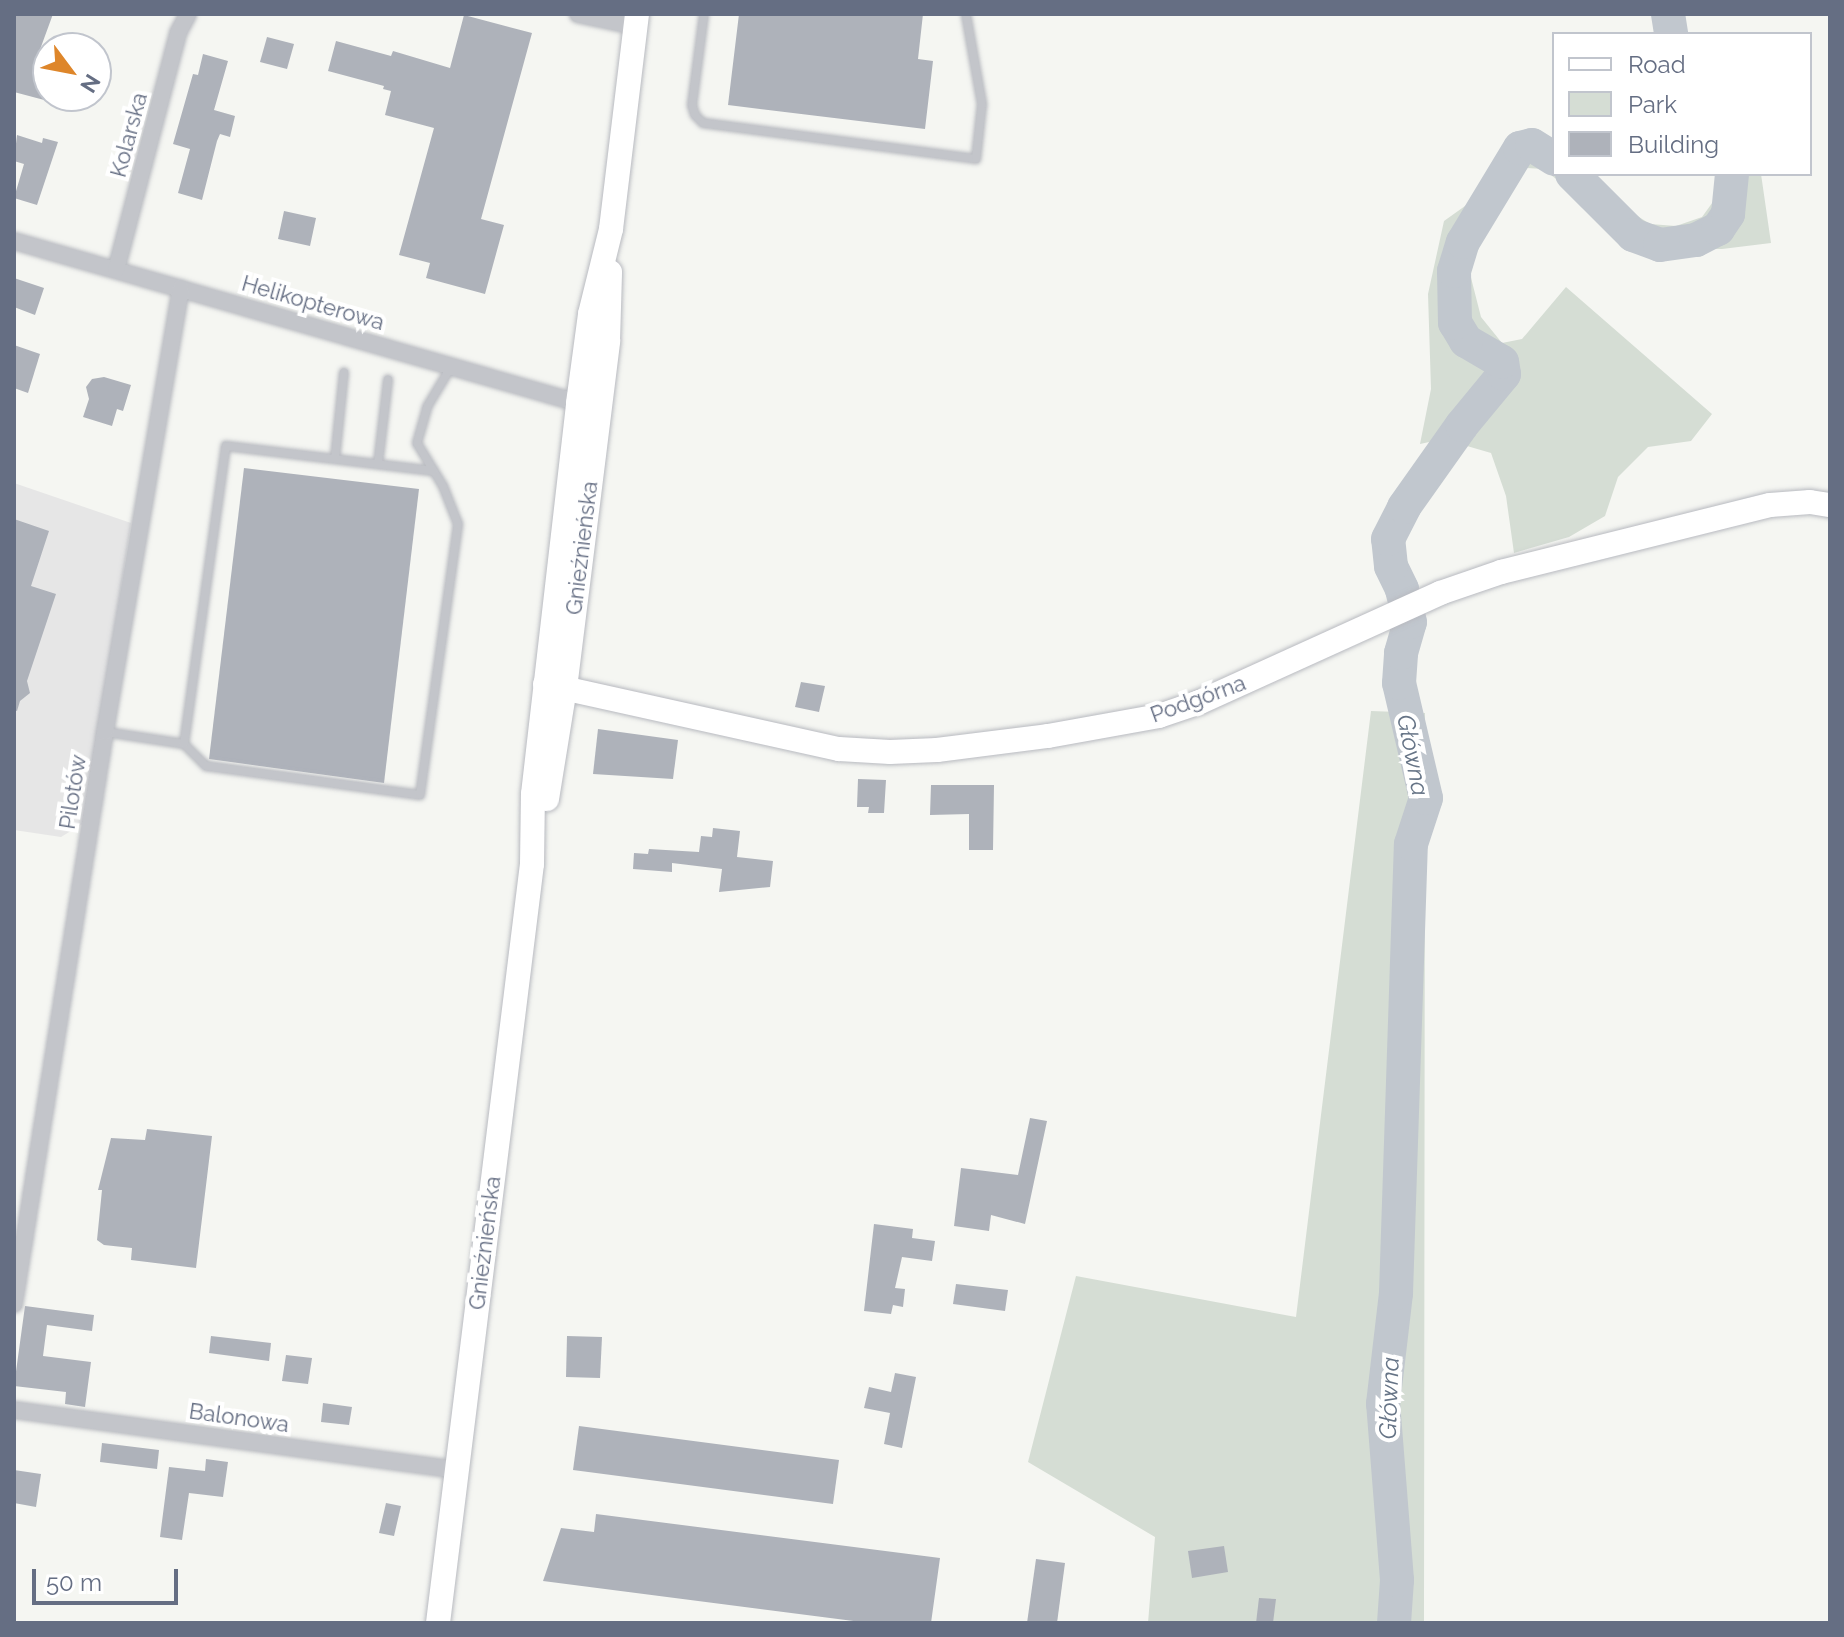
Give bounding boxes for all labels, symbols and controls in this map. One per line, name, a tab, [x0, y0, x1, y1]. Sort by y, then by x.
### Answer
north arrow	[32, 32, 112, 112]
legend	[1552, 32, 1812, 176]
text: Road	[1628, 50, 1686, 79]
text: N	[75, 70, 106, 98]
street label: Kolarska	[105, 90, 153, 180]
text: Park	[1628, 90, 1677, 119]
text: Building	[1628, 130, 1719, 159]
street label: Helikopterowa	[239, 270, 387, 336]
street label: Gnieźnieńska	[561, 480, 603, 616]
street label: Podgórna	[1147, 670, 1249, 728]
water label: Główna	[1391, 712, 1435, 798]
street label: Pilotów	[54, 753, 92, 831]
street label: Gnieźnieńska	[464, 1175, 506, 1311]
water label: Główna	[1373, 1356, 1405, 1440]
street label: Balonowa	[187, 1398, 291, 1438]
scale bar	[36, 1553, 182, 1603]
text: 50 m	[46, 1568, 102, 1597]

